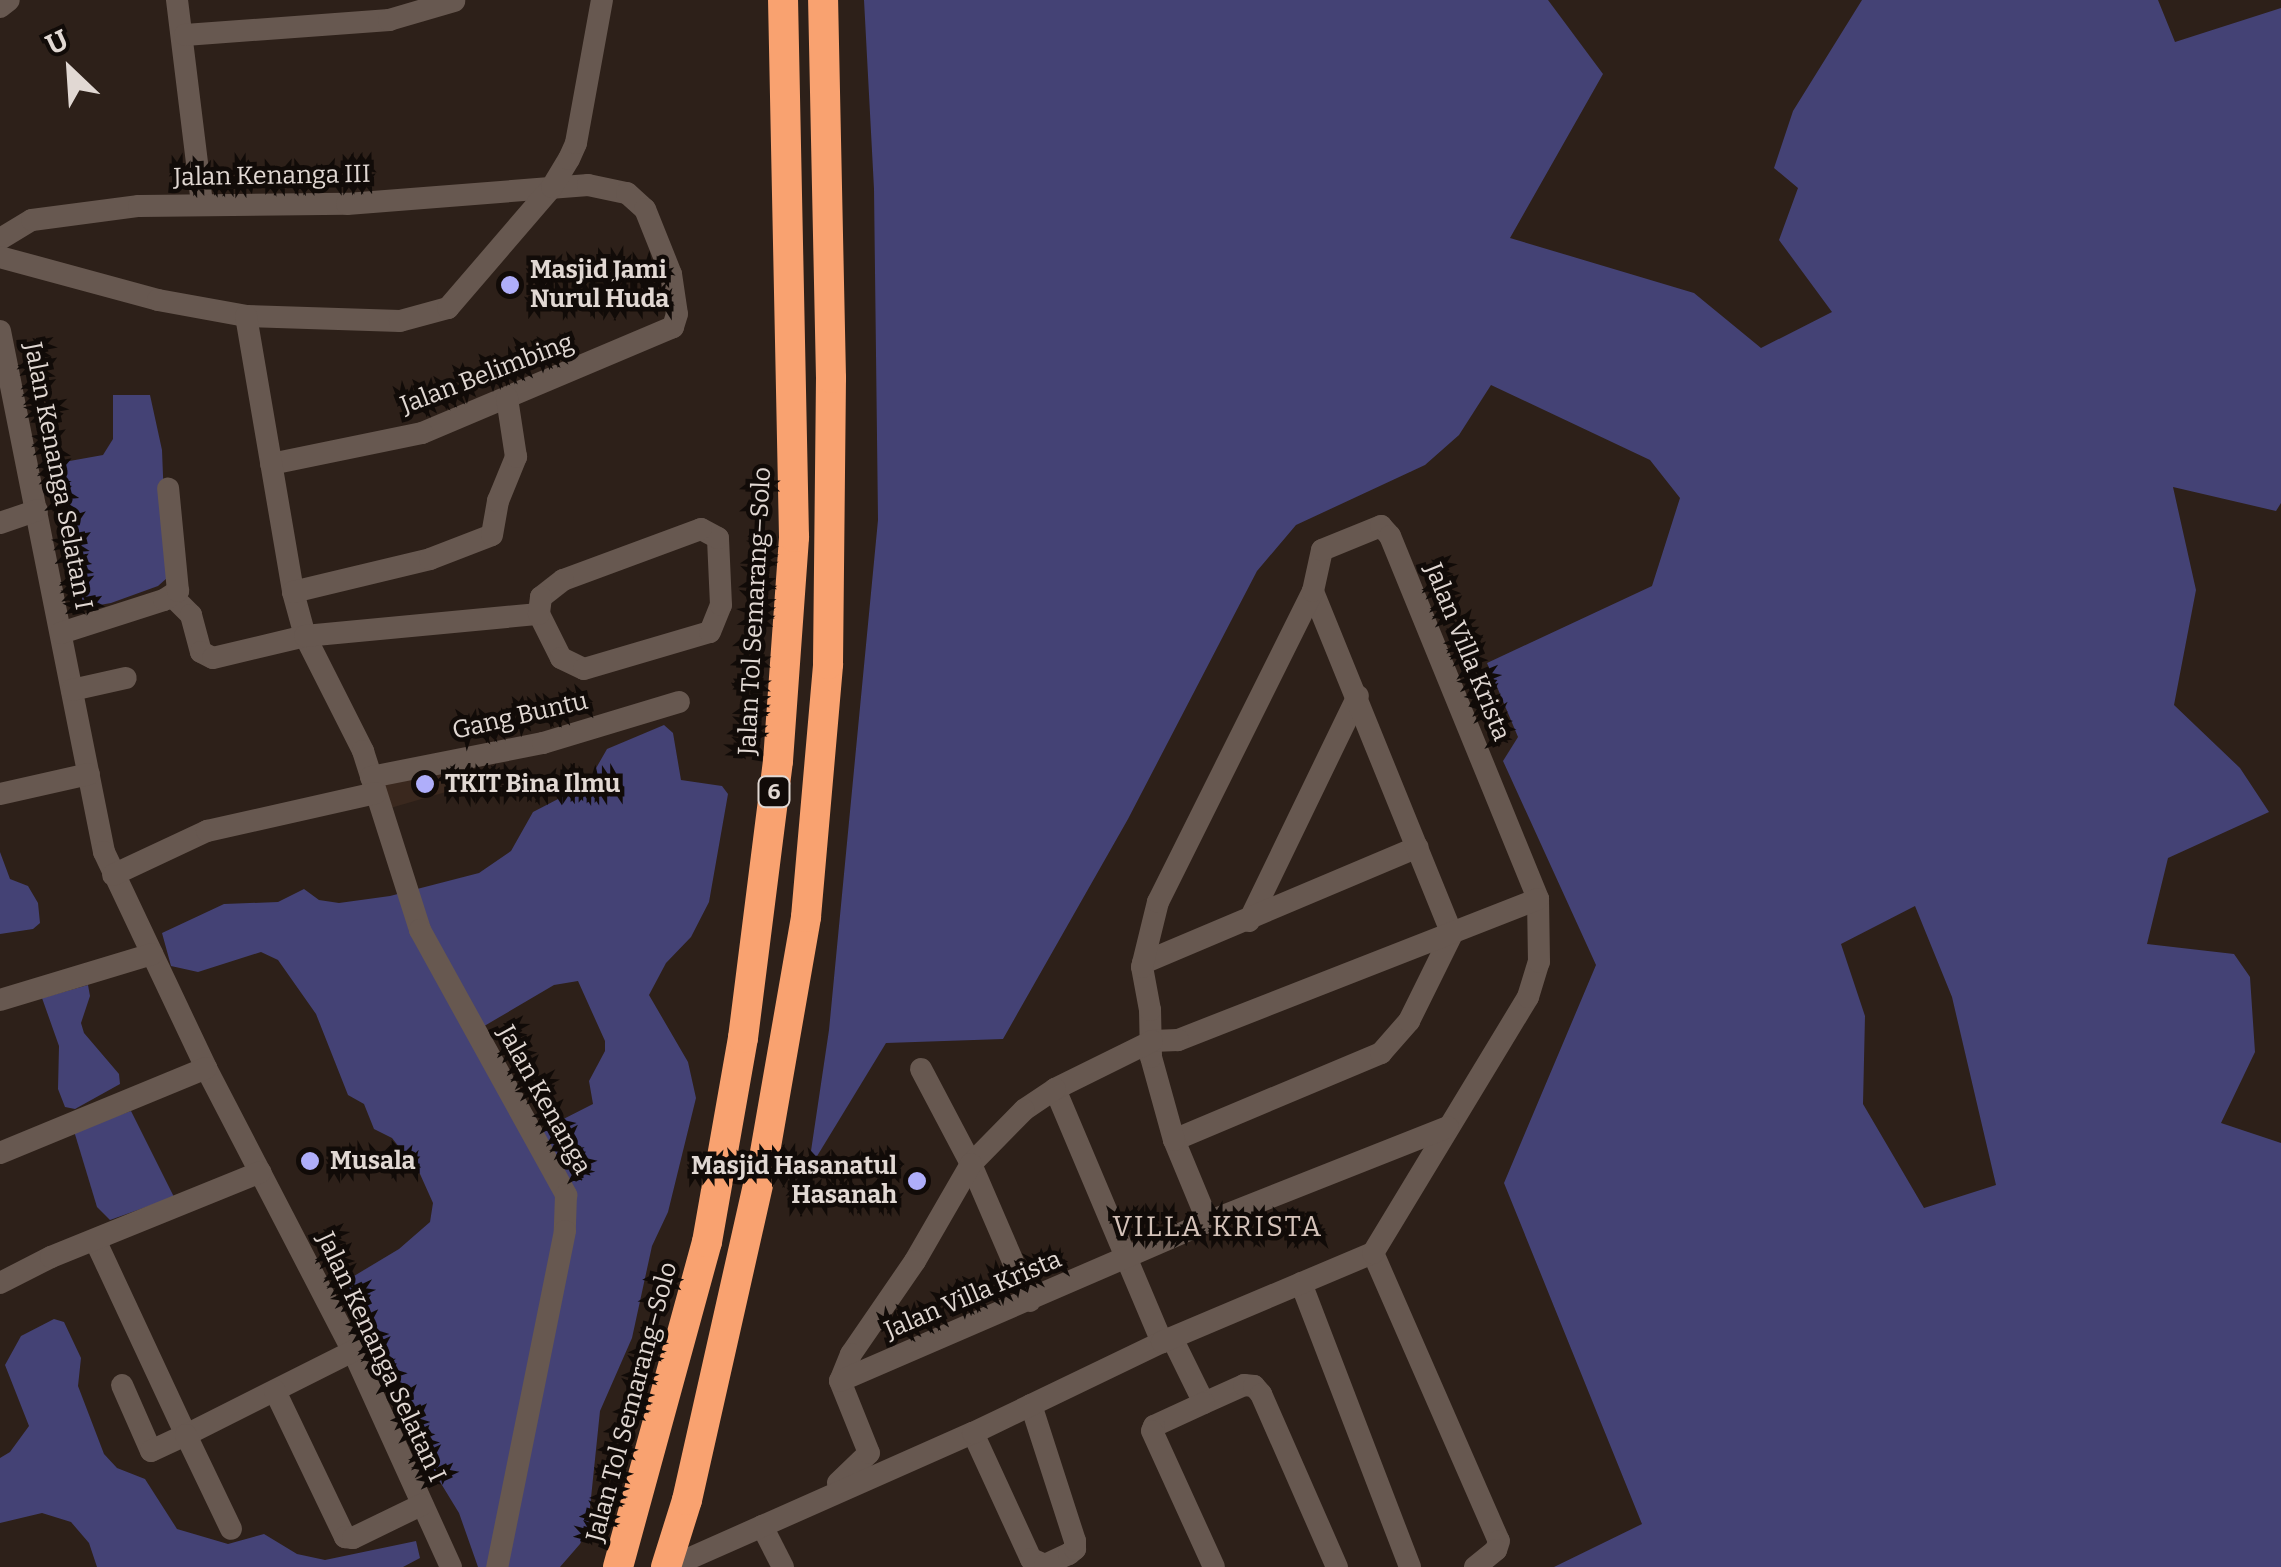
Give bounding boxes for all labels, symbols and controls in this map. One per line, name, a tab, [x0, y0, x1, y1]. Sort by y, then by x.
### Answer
north arrow	[20, 20, 120, 120]
text: U	[41, 23, 74, 62]
street label: Jalan Kenanga III	[173, 159, 371, 193]
place label: Masjid Jami Nurul Huda	[530, 256, 669, 315]
marker: Masjid Jami Nurul Huda	[499, 274, 521, 296]
street label: Jalan Belimbing	[396, 327, 578, 421]
street label: Jalan Kenanga Selatan I	[17, 340, 99, 612]
street label: Jalan Tol Semarang–Solo	[732, 466, 778, 756]
street label: Jalan Villa Krista	[1418, 559, 1516, 745]
street label: Gang Buntu	[449, 686, 591, 746]
place label: TKIT Bina Ilmu	[445, 769, 620, 799]
marker: TKIT Bina Ilmu	[414, 773, 436, 795]
road number: 6	[756, 775, 792, 809]
street label: Jalan Kenanga	[491, 1020, 597, 1180]
place label: Musala	[330, 1146, 416, 1176]
marker: Musala	[299, 1150, 321, 1172]
place label: Masjid Hasanatul Hasanah	[691, 1152, 897, 1211]
marker: Masjid Hasanatul Hasanah	[906, 1170, 928, 1192]
district label: VILLA KRISTA	[1112, 1210, 1324, 1244]
street label: Jalan Kenanga Selatan I	[310, 1228, 452, 1486]
street label: Jalan Villa Krista	[880, 1244, 1066, 1346]
street label: Jalan Tol Semarang–Solo	[580, 1259, 684, 1545]

